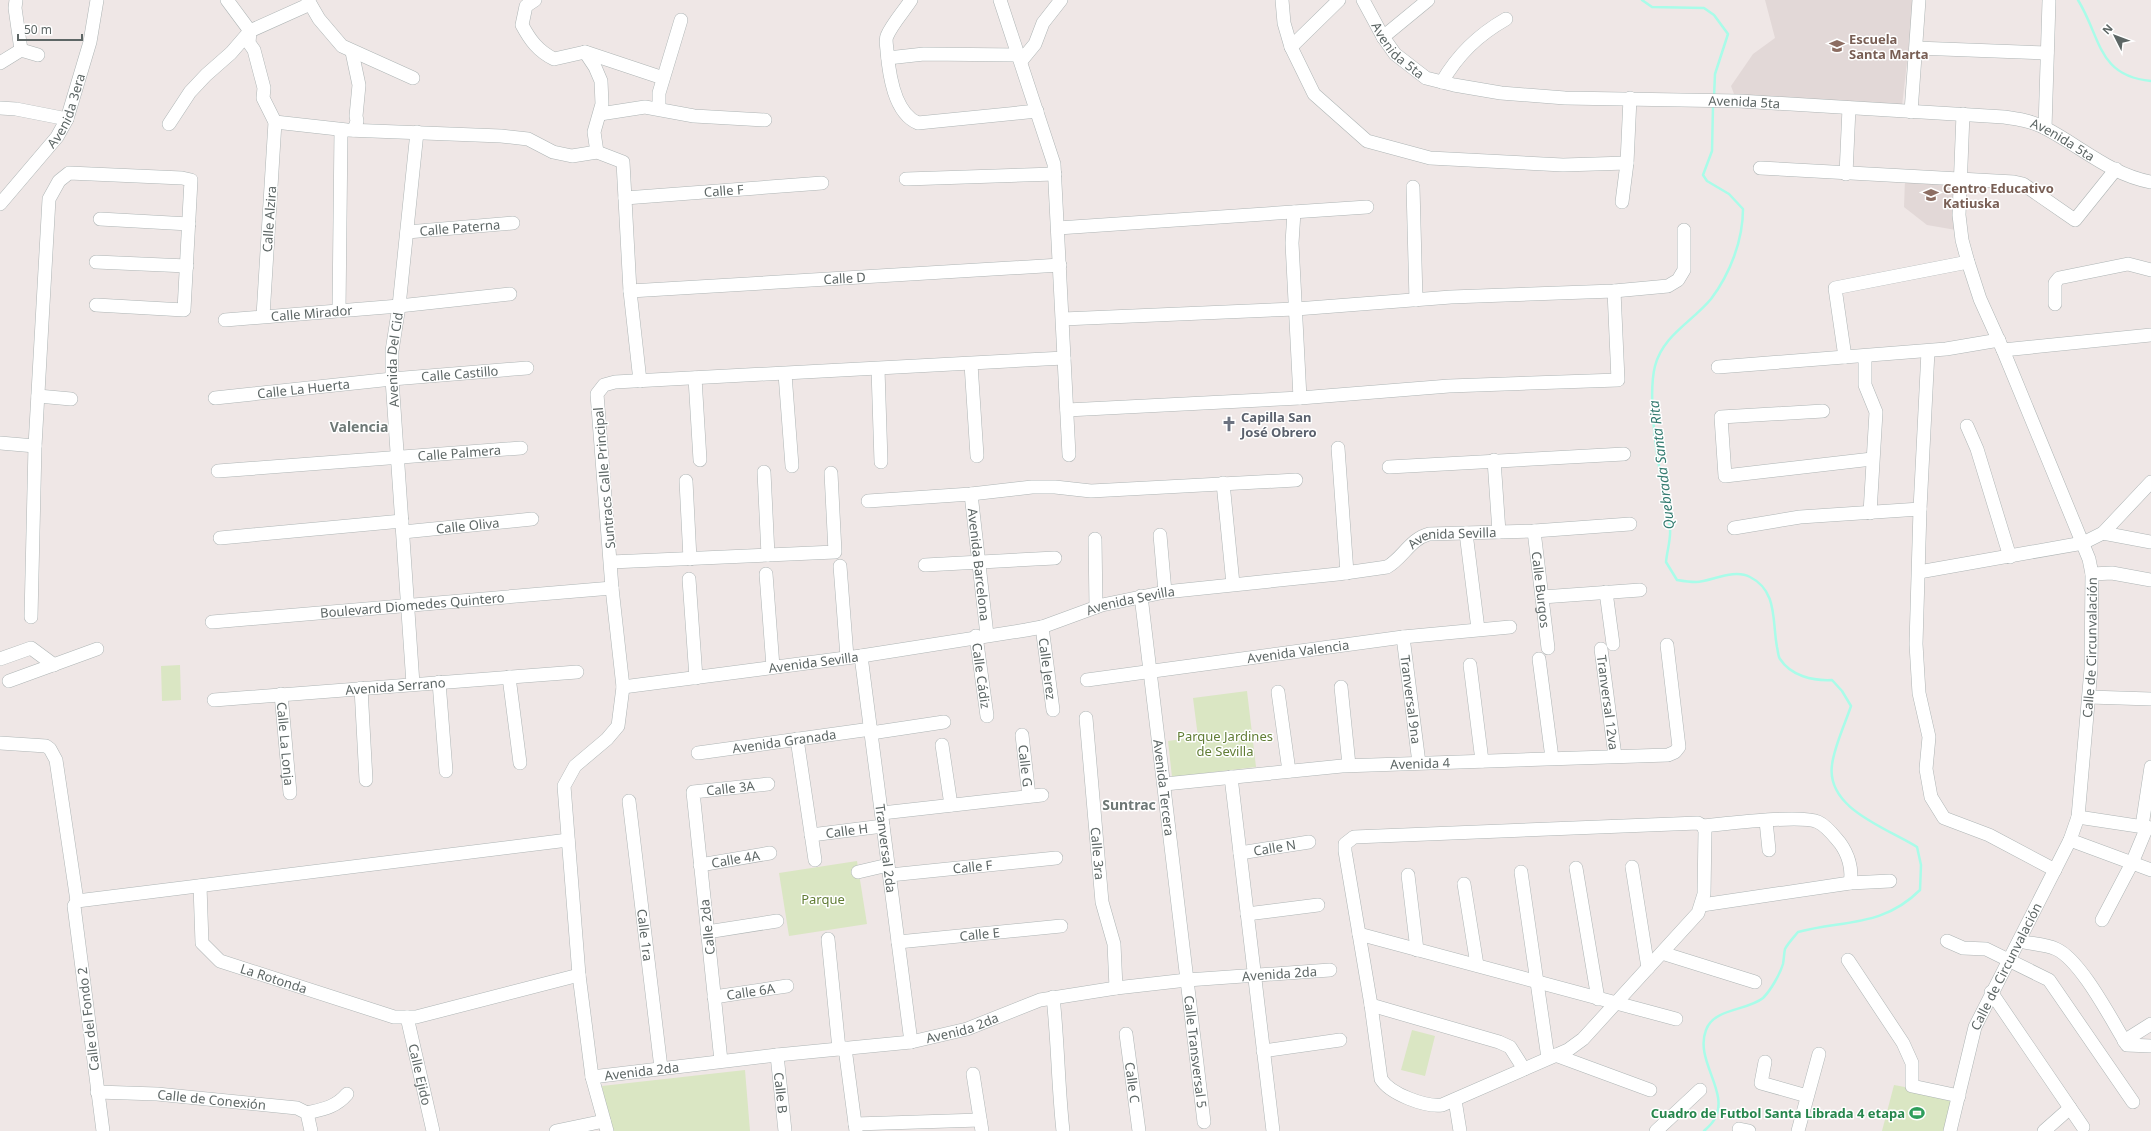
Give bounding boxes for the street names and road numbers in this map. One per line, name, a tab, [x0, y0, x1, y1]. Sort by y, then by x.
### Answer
street label: Avenida 5ta	[1367, 19, 1428, 83]
street label: Avenida 3era	[43, 71, 89, 152]
street label: Avenida 5ta	[1708, 91, 1781, 112]
street label: Avenida 5ta	[2028, 114, 2098, 165]
street label: Calle F	[703, 180, 744, 201]
street label: Calle Alzira	[258, 185, 280, 253]
street label: Calle Paterna	[419, 215, 501, 240]
street label: Calle D	[823, 268, 866, 288]
street label: Calle Mirador	[270, 301, 354, 325]
street label: Avenida Del Cid	[382, 311, 407, 408]
street label: Calle Castillo	[420, 361, 499, 386]
street label: Calle La Huerta	[256, 375, 351, 402]
street label: Suntracs Calle Principal	[589, 407, 619, 549]
street label: Calle Palmera	[417, 441, 502, 465]
street label: Avenida Barcelona	[964, 507, 994, 622]
street label: Calle Oliva	[435, 513, 500, 538]
street label: Avenida Sevilla	[1403, 523, 1497, 553]
street label: Calle Burgos	[1528, 550, 1555, 629]
street label: Calle de Circunvalación	[2078, 577, 2101, 719]
street label: Avenida Sevilla	[1083, 582, 1176, 619]
street label: Boulevard Diomedes Quintero	[319, 588, 505, 622]
street label: Avenida Valencia	[1246, 635, 1350, 667]
street label: Calle Jerez	[1035, 637, 1061, 701]
street label: Calle Cádiz	[968, 642, 995, 710]
street label: Avenida Sevilla	[767, 647, 859, 677]
street label: Tranversal 9na	[1396, 654, 1425, 745]
street label: Tranversal 12va	[1593, 654, 1623, 751]
street label: Avenida Serrano	[345, 673, 446, 699]
street label: Calle La Lonja	[273, 701, 298, 786]
street label: Avenida Granada	[731, 725, 837, 757]
street label: Avenida Tercera	[1149, 738, 1179, 837]
street label: Calle G	[1014, 744, 1037, 788]
street label: Avenida 4	[1390, 753, 1451, 773]
street label: Calle 3A	[705, 776, 756, 800]
street label: Tranversal 2da	[871, 803, 901, 894]
street label: Calle H	[824, 819, 869, 842]
street label: Calle 3ra	[1087, 826, 1109, 881]
street label: Calle N	[1252, 835, 1297, 860]
street label: Calle 4A	[710, 846, 762, 872]
street label: Calle F	[952, 856, 993, 878]
street label: Calle 2da	[695, 898, 719, 956]
street label: Calle de Circunvalación	[1966, 899, 2046, 1033]
street label: Calle 1ra	[633, 908, 657, 962]
street label: Calle E	[959, 923, 1000, 945]
street label: La Rotonda	[238, 959, 310, 998]
street label: Avenida 2da	[1241, 962, 1317, 985]
street label: Calle del Fondo 2	[73, 966, 103, 1072]
street label: Calle 6A	[725, 979, 777, 1004]
street label: Calle Transversal 5	[1180, 994, 1211, 1109]
street label: Avenida 2da	[924, 1008, 1001, 1047]
street label: Calle Ejido	[404, 1042, 436, 1107]
street label: Avenida 2da	[603, 1058, 680, 1084]
street label: Calle C	[1121, 1061, 1144, 1104]
street label: Calle B	[770, 1071, 792, 1114]
street label: Calle de Conexión	[157, 1085, 267, 1114]

